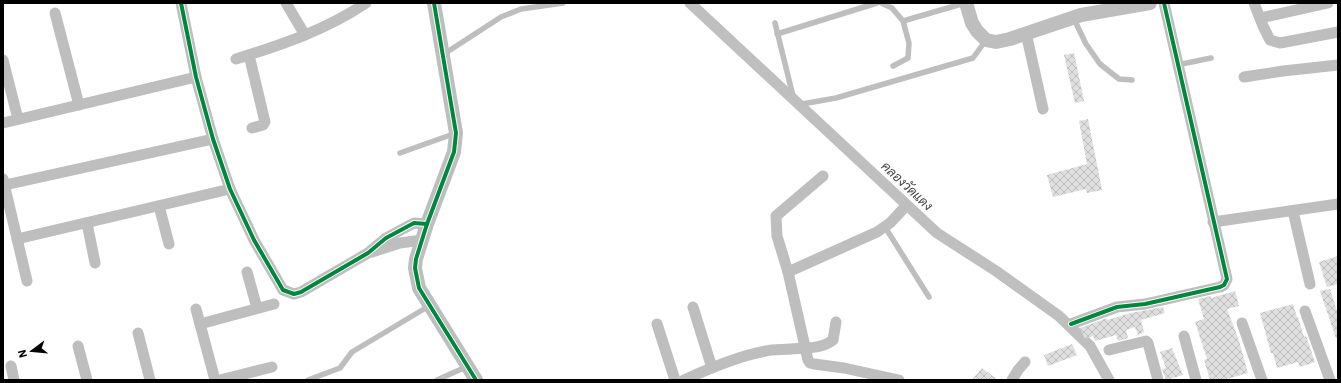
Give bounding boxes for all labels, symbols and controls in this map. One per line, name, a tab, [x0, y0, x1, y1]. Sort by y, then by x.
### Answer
water label: คลองวัดแดง	[878, 158, 936, 214]
north arrow	[12, 331, 52, 371]
text: N	[15, 348, 30, 360]

